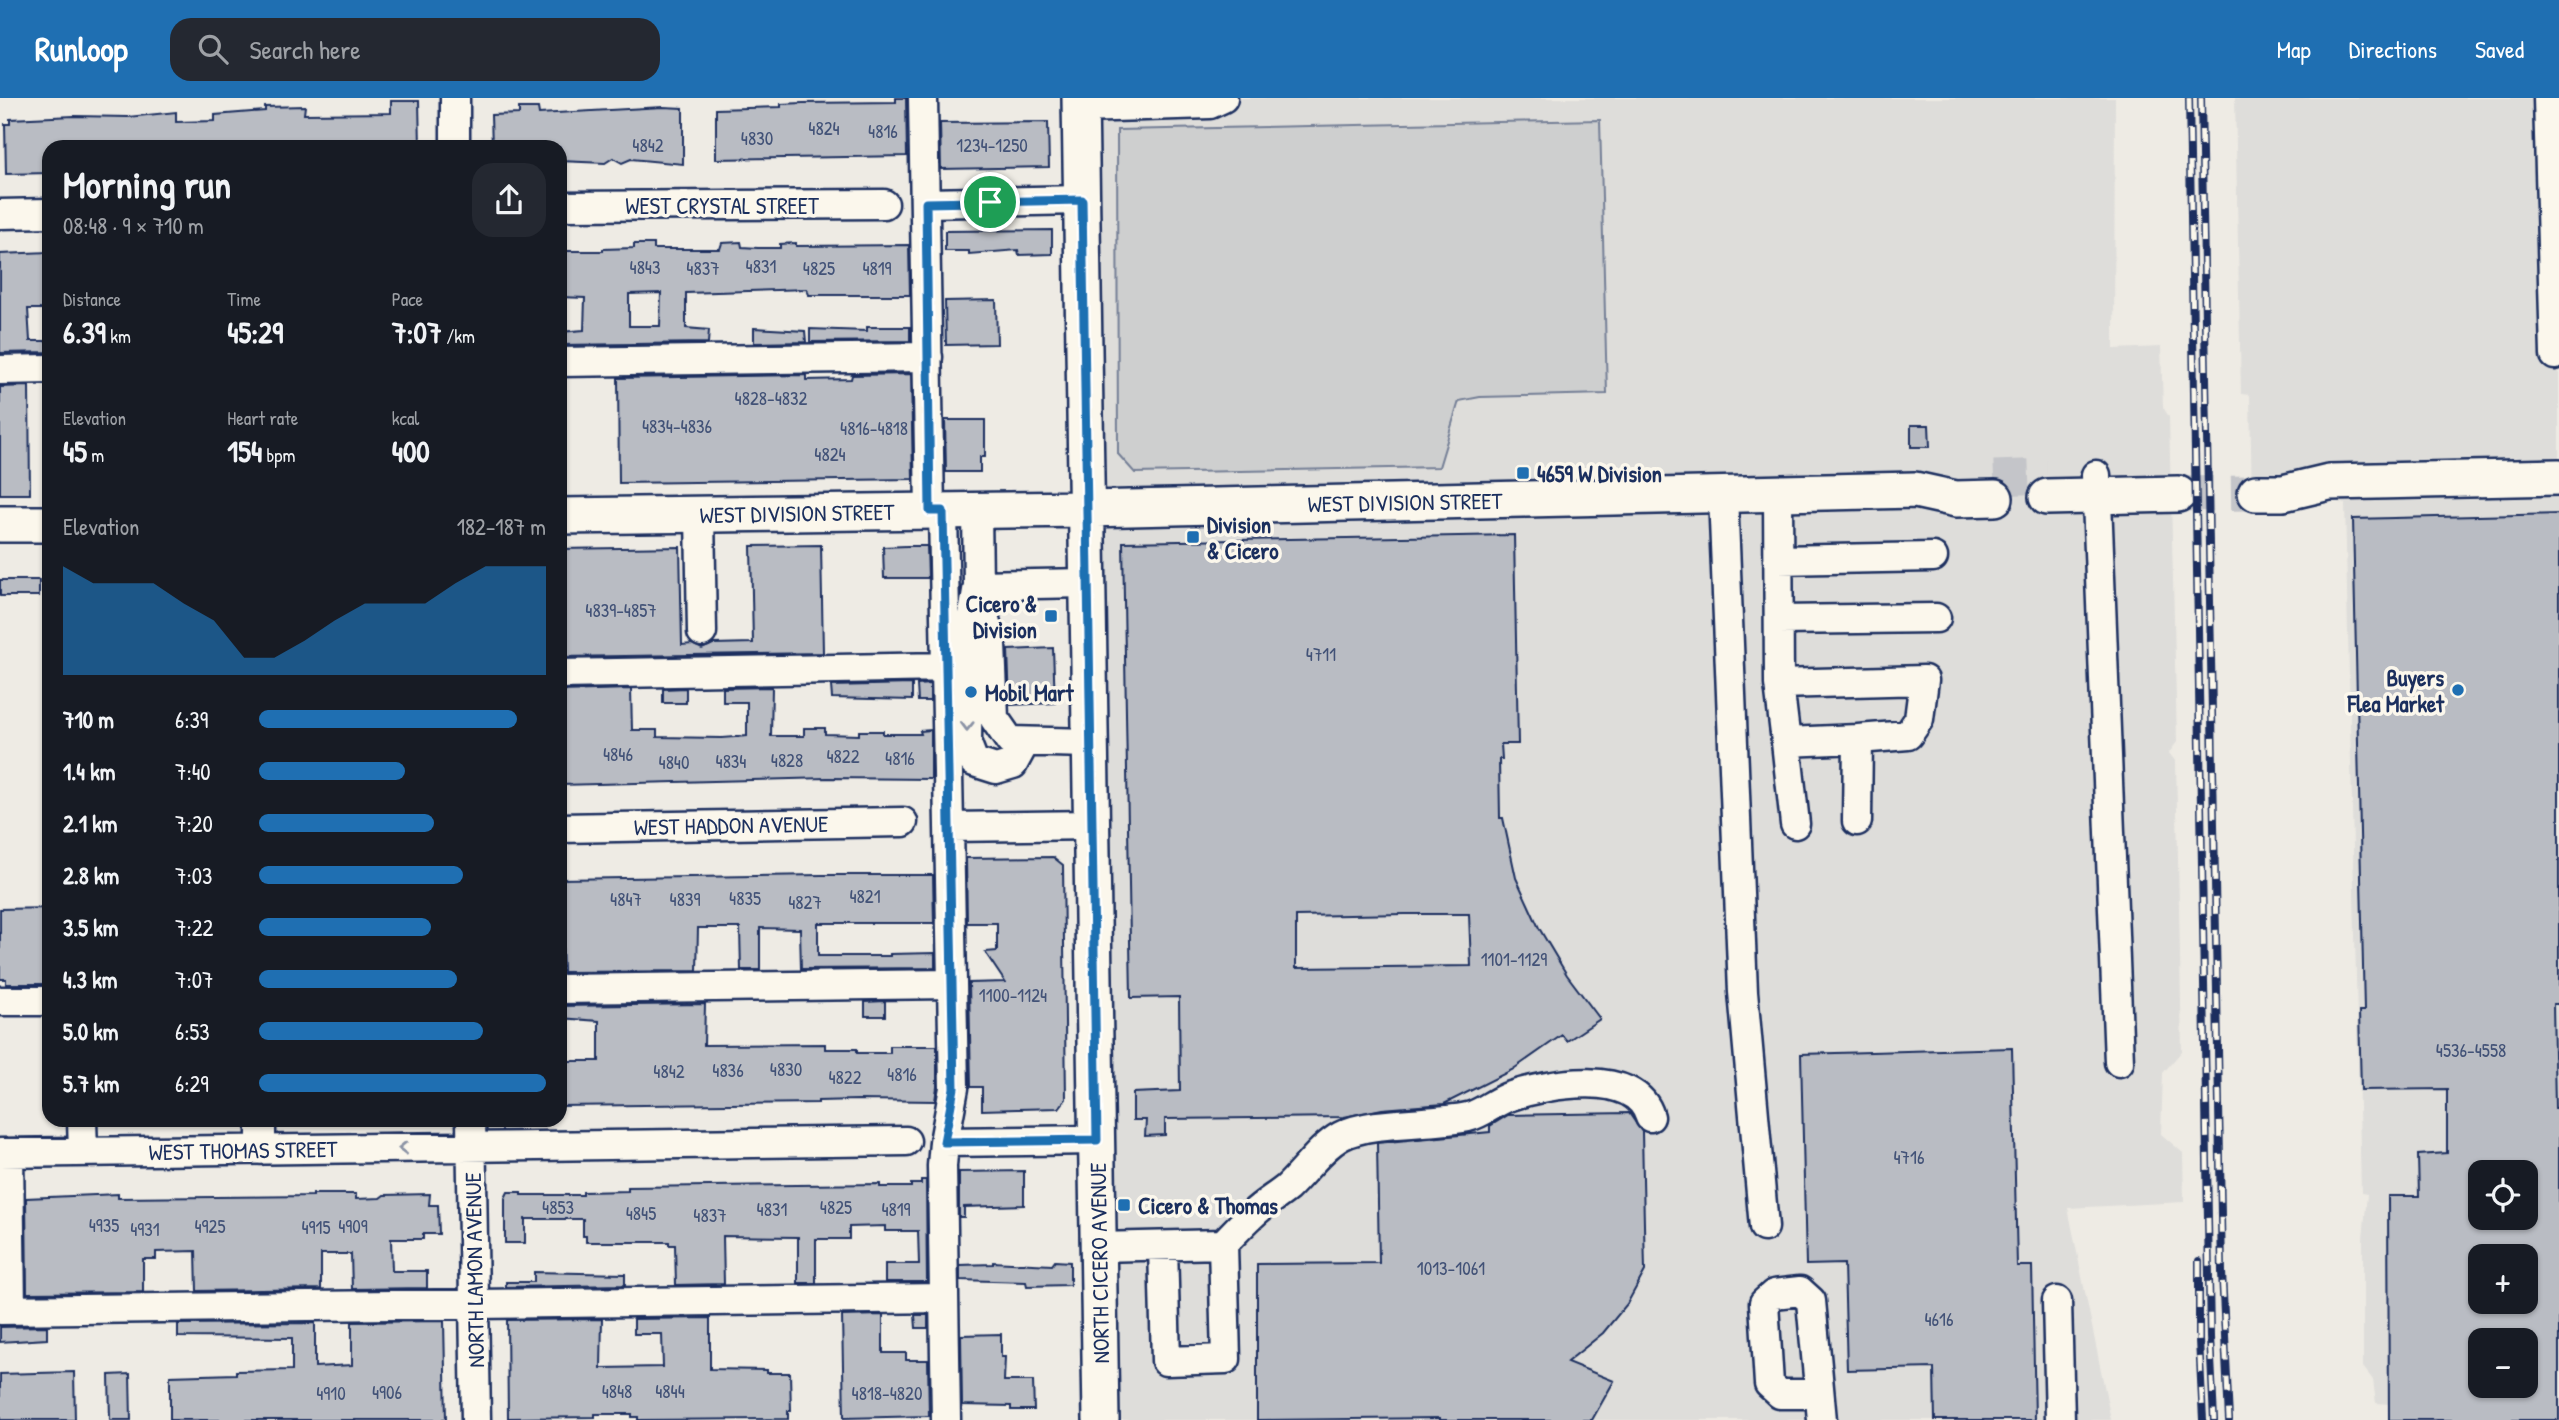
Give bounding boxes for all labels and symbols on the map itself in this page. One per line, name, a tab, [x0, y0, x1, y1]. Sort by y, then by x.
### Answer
house number: 4824	[808, 115, 840, 141]
house number: 4816	[868, 118, 898, 144]
house number: 4830	[741, 125, 773, 151]
house number: 4842	[632, 132, 664, 158]
house number: 1234-1250	[956, 132, 1028, 158]
pin	[960, 172, 1020, 232]
street label: WEST CRYSTAL STREET	[625, 190, 819, 221]
house number: 4831	[746, 253, 776, 279]
house number: 4843	[630, 254, 661, 280]
house number: 4837	[686, 255, 720, 281]
house number: 4825	[803, 255, 835, 281]
house number: 4819	[862, 255, 892, 281]
house number: 4828-4832	[735, 385, 808, 411]
house number: 4834-4836	[642, 413, 712, 439]
house number: 4816-4818	[840, 415, 908, 441]
house number: 4824	[814, 441, 846, 467]
place label: 4659 W Division	[1537, 458, 1662, 489]
marker: 4659 W Division	[1515, 465, 1531, 481]
street label: WEST DIVISION STREET	[1307, 485, 1503, 519]
street label: WEST DIVISION STREET	[699, 496, 895, 530]
place label: Division & Cicero	[1207, 509, 1279, 566]
marker: Division & Cicero	[1185, 529, 1201, 545]
place label: Cicero & Division	[966, 588, 1037, 645]
house number: 4839-4857	[585, 597, 657, 623]
marker: Cicero & Division	[1043, 608, 1059, 624]
house number: 4711	[1306, 641, 1336, 667]
place label: Buyers Flea Market	[2347, 662, 2445, 719]
place label: Mobil Mart	[985, 677, 1075, 708]
marker: Buyers Flea Market	[2450, 682, 2466, 698]
marker: Mobil Mart	[963, 684, 979, 700]
one-way arrow	[959, 721, 975, 732]
house number: 4846	[603, 741, 633, 767]
house number: 4822	[826, 743, 860, 769]
house number: 4816	[885, 745, 915, 771]
house number: 4828	[771, 747, 803, 773]
house number: 4834	[716, 748, 747, 774]
house number: 4840	[659, 749, 690, 775]
street label: WEST HADDON AVENUE	[634, 808, 828, 842]
house number: 4821	[849, 883, 881, 909]
house number: 4835	[729, 885, 761, 911]
house number: 4847	[610, 886, 642, 912]
house number: 4839	[670, 886, 700, 912]
house number: 4827	[788, 889, 822, 915]
house number: 1101-1129	[1481, 946, 1547, 972]
house number: 1100-1124	[979, 982, 1047, 1008]
house number: 4536-4558	[2436, 1037, 2506, 1063]
house number: 4830	[770, 1056, 802, 1082]
house number: 4836	[712, 1057, 744, 1083]
house number: 4842	[653, 1058, 685, 1084]
house number: 4816	[887, 1061, 917, 1087]
house number: 4822	[828, 1064, 862, 1090]
street label: WEST THOMAS STREET	[148, 1133, 338, 1167]
one-way arrow	[398, 1140, 408, 1156]
house number: 4716	[1893, 1144, 1925, 1170]
street label: NORTH CICERO AVENUE	[1082, 1162, 1116, 1364]
street label: NORTH LAMON AVENUE	[457, 1172, 491, 1368]
place label: Cicero & Thomas	[1138, 1190, 1278, 1221]
house number: 4853	[542, 1194, 574, 1220]
house number: 4825	[820, 1194, 852, 1220]
house number: 4831	[757, 1196, 787, 1222]
house number: 4819	[881, 1196, 911, 1222]
marker: Cicero & Thomas	[1116, 1197, 1132, 1213]
house number: 4845	[626, 1200, 656, 1226]
house number: 4837	[693, 1202, 727, 1228]
house number: 4935	[89, 1212, 119, 1238]
house number: 4925	[194, 1213, 226, 1239]
house number: 4909	[338, 1213, 368, 1239]
house number: 4915	[301, 1214, 331, 1240]
house number: 4931	[130, 1216, 160, 1242]
house number: 1013-1061	[1417, 1255, 1485, 1281]
house number: 4616	[1924, 1306, 1954, 1332]
house number: 4848	[602, 1378, 632, 1404]
house number: 4844	[655, 1378, 685, 1404]
house number: 4906	[372, 1379, 402, 1405]
house number: 4910	[316, 1380, 346, 1406]
house number: 4818-4820	[852, 1380, 922, 1406]

